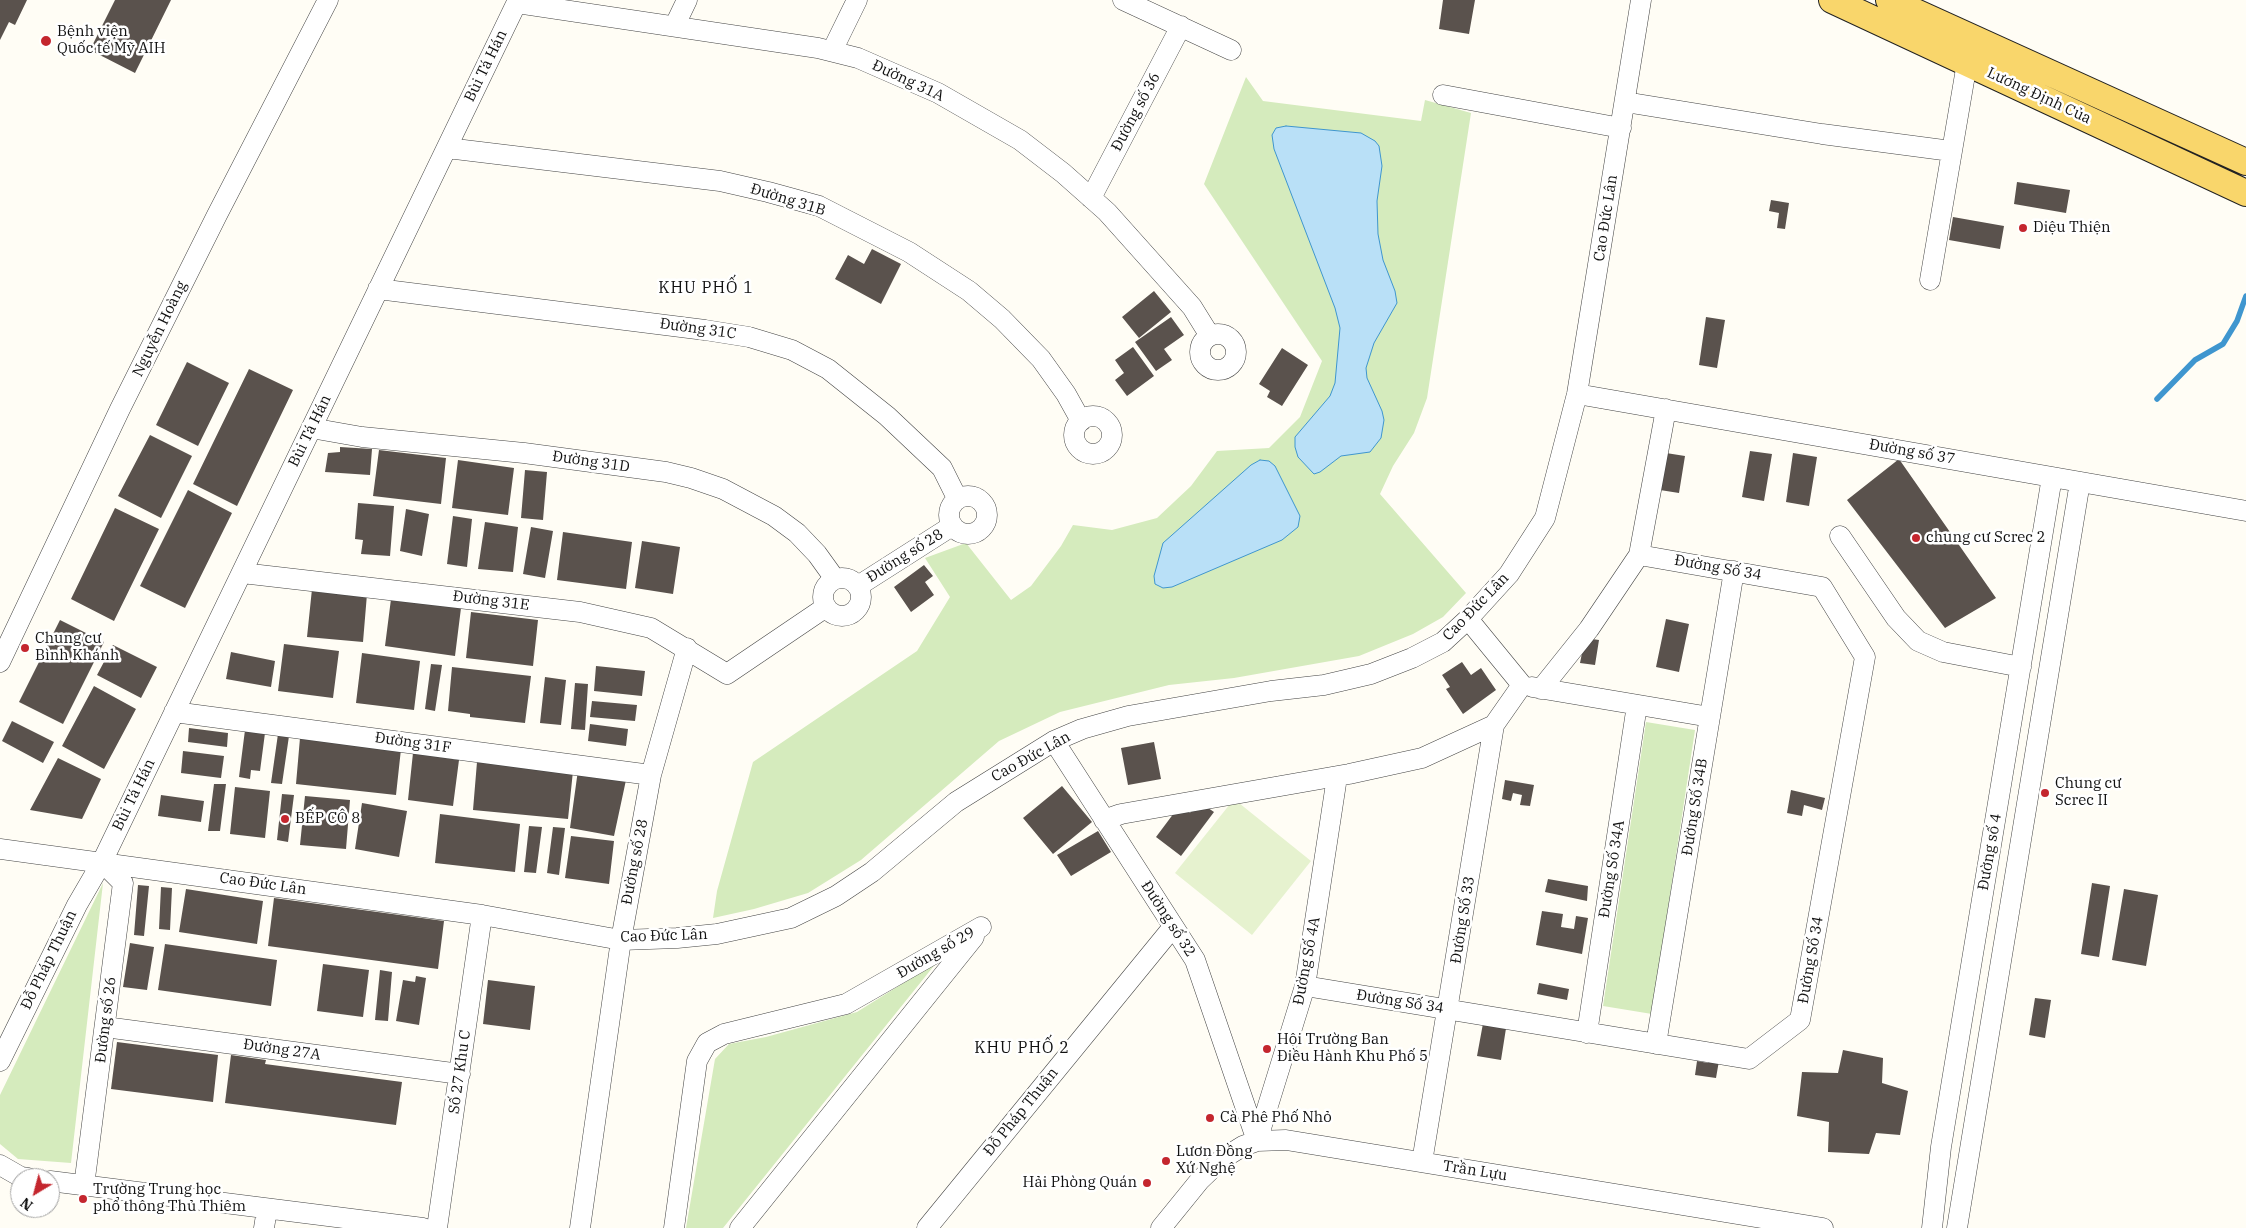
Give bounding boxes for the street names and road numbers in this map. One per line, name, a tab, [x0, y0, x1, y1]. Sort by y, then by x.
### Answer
street label: Bùi Tá Hán	[461, 27, 511, 105]
street label: Đường 31A	[869, 56, 947, 106]
street label: Lương Định Của	[1984, 64, 2094, 128]
street label: Đường số 36	[1108, 69, 1164, 155]
street label: Cao Đức Lân	[1590, 173, 1622, 263]
street label: Đường 31B	[748, 180, 828, 220]
street label: Nguyễn Hoàng	[129, 278, 191, 380]
street label: Đường 31C	[658, 315, 738, 343]
street label: Bùi Tá Hán	[285, 392, 335, 470]
street label: Đường số 37	[1868, 436, 1956, 468]
street label: Đường 31D	[551, 448, 631, 476]
street label: Đường số 28	[863, 525, 947, 587]
street label: Đường Số 34	[1673, 551, 1763, 585]
street label: Cao Đức Lân	[1439, 569, 1513, 645]
street label: Đường 31E	[452, 587, 530, 615]
street label: Cao Đức Lân	[988, 728, 1074, 786]
street label: Đường 31F	[374, 729, 452, 757]
street label: Bùi Tá Hán	[109, 756, 159, 834]
street label: Đường Số 34B	[1678, 757, 1712, 857]
street label: Đường số 4	[1974, 812, 2006, 892]
street label: Đường số 28	[618, 818, 652, 906]
street label: Đường Số 34A	[1595, 819, 1629, 919]
street label: Cao Đức Lân	[218, 869, 308, 899]
street label: Đường Số 33	[1447, 875, 1479, 965]
street label: Đường số 32	[1137, 878, 1199, 960]
street label: Đỗ Pháp Thuận	[17, 907, 81, 1013]
street label: Đường Số 4A	[1290, 915, 1324, 1007]
street label: Đường Số 34	[1794, 915, 1828, 1005]
street label: Đường số 29	[894, 924, 978, 982]
street label: Cao Đức Lân	[620, 925, 708, 947]
street label: Đường số 26	[92, 976, 120, 1064]
street label: Đường Số 34	[1355, 986, 1445, 1018]
street label: Số 27 Khu C	[445, 1029, 475, 1115]
street label: Đường 27A	[242, 1036, 322, 1064]
street label: Đỗ Pháp Thuận	[980, 1064, 1062, 1160]
street label: Trần Lựu	[1442, 1157, 1508, 1185]

